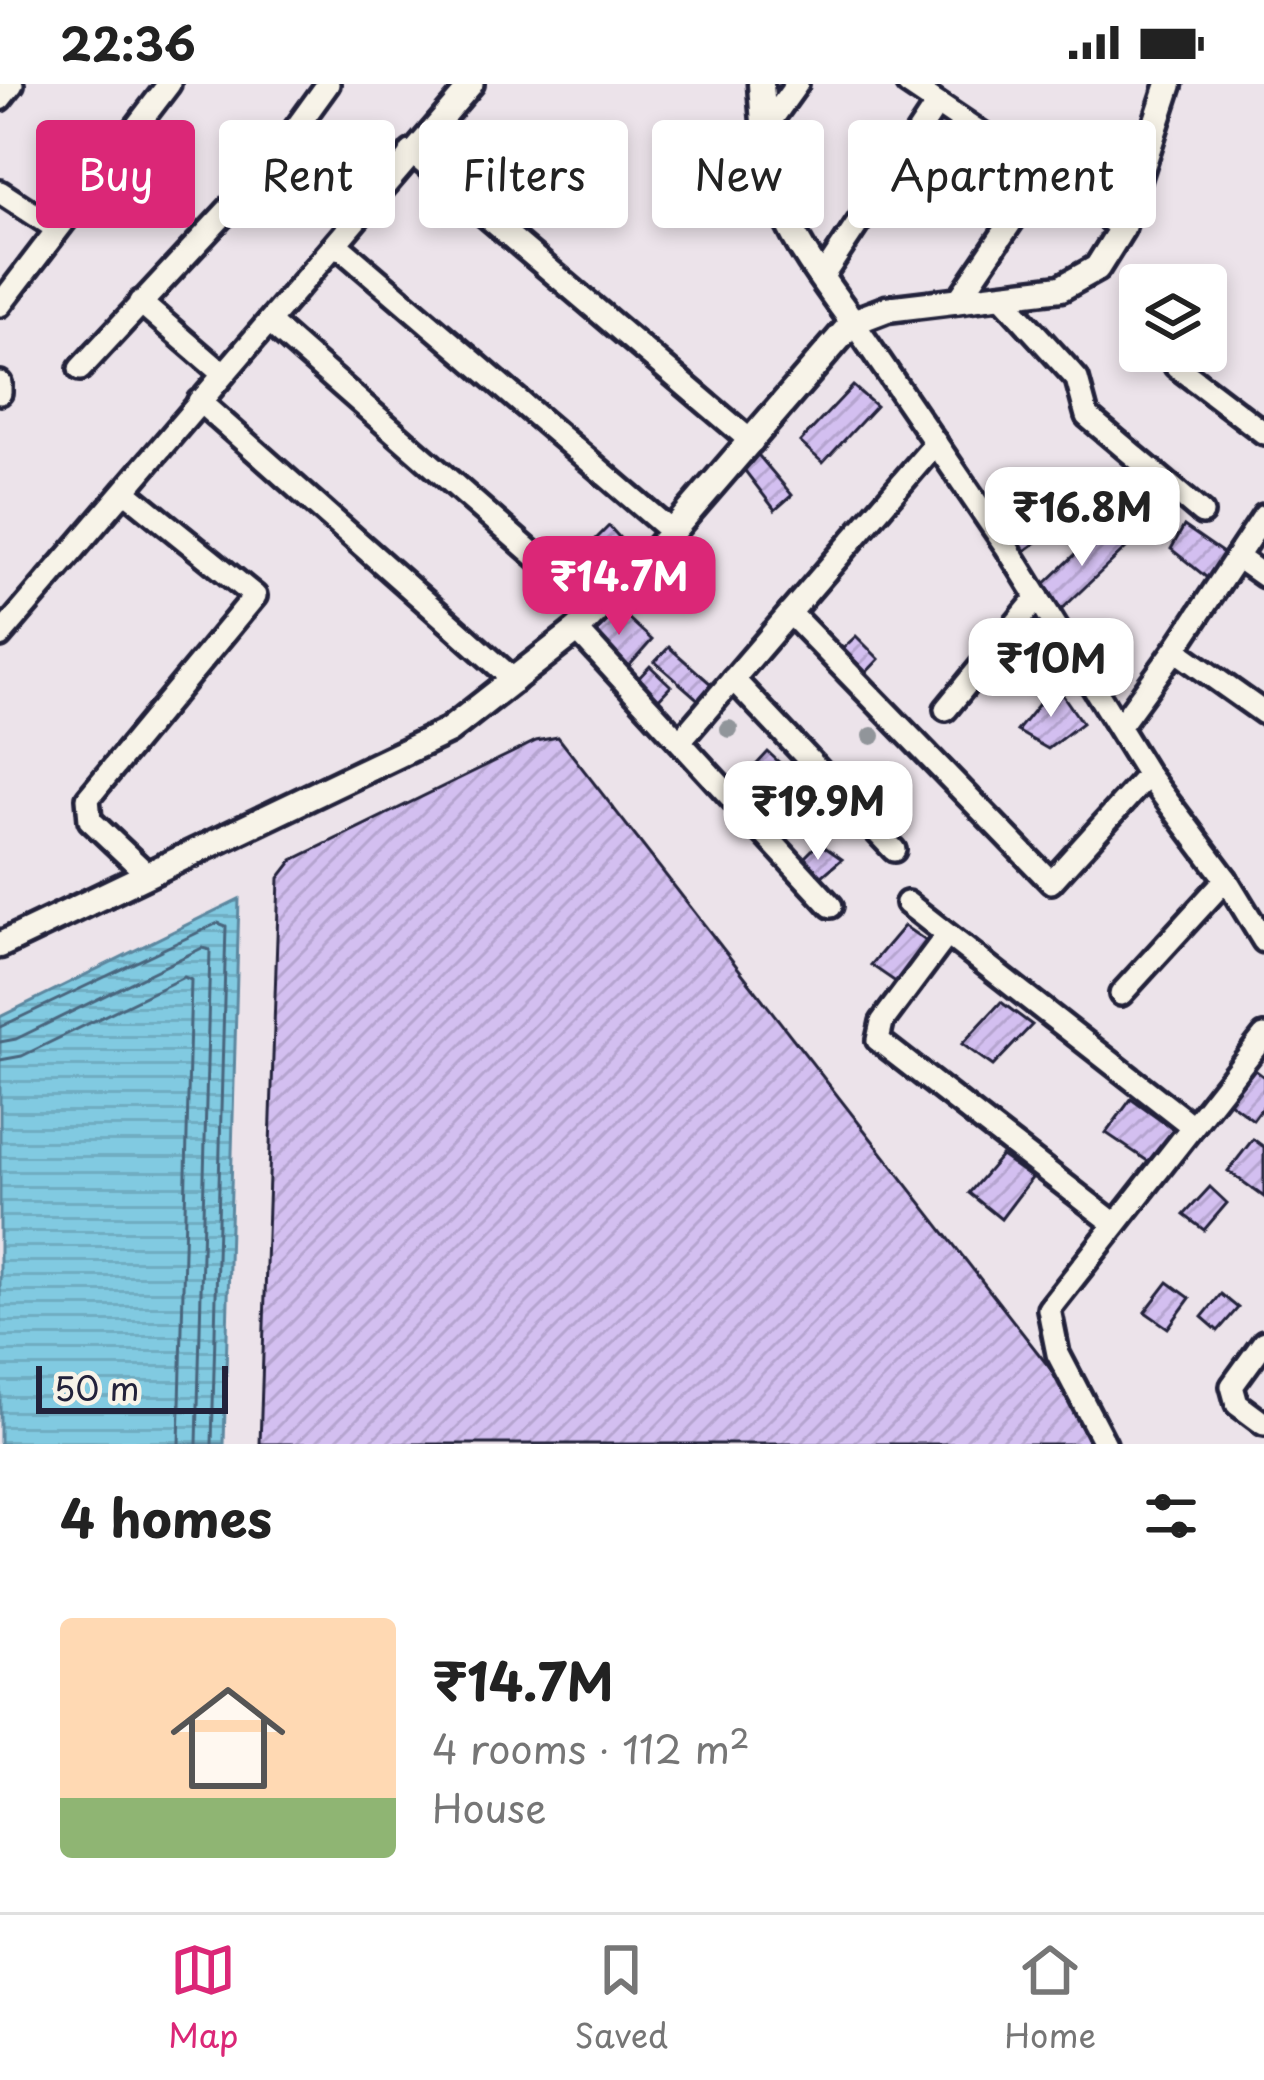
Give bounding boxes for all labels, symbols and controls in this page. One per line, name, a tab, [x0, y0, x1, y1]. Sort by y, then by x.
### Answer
text: 22:36	[60, 8, 196, 76]
chip: Buy	[36, 120, 195, 228]
chip: Rent	[219, 120, 395, 228]
chip: Filters	[419, 120, 628, 228]
chip: New	[652, 120, 824, 228]
chip: Apartment	[848, 120, 1156, 228]
map controls	[1119, 264, 1227, 372]
button: layers	[1119, 264, 1227, 372]
pin: ₹16.8M	[984, 467, 1180, 569]
text: ₹16.8M	[1012, 476, 1152, 535]
pin: ₹14.7M	[521, 536, 717, 638]
text: ₹14.7M	[550, 545, 689, 604]
pin: ₹10M	[980, 618, 1122, 720]
text: ₹10M	[996, 627, 1106, 686]
pin: ₹19.9M	[720, 761, 916, 863]
text: ₹19.9M	[751, 770, 885, 829]
scale bar	[36, 1360, 228, 1413]
text: 50 m	[54, 1362, 140, 1412]
text: 4 homes	[60, 1478, 272, 1555]
icon: filters	[1138, 1483, 1204, 1549]
text: ₹14.7M	[432, 1641, 614, 1718]
icon: home	[156, 1666, 300, 1810]
text: 4 rooms · 112 m²	[432, 1718, 750, 1777]
text: House	[432, 1777, 546, 1836]
tab: Map	[168, 1937, 239, 2059]
tab: Saved	[575, 1937, 668, 2059]
tab: Home	[1004, 1937, 1096, 2059]

